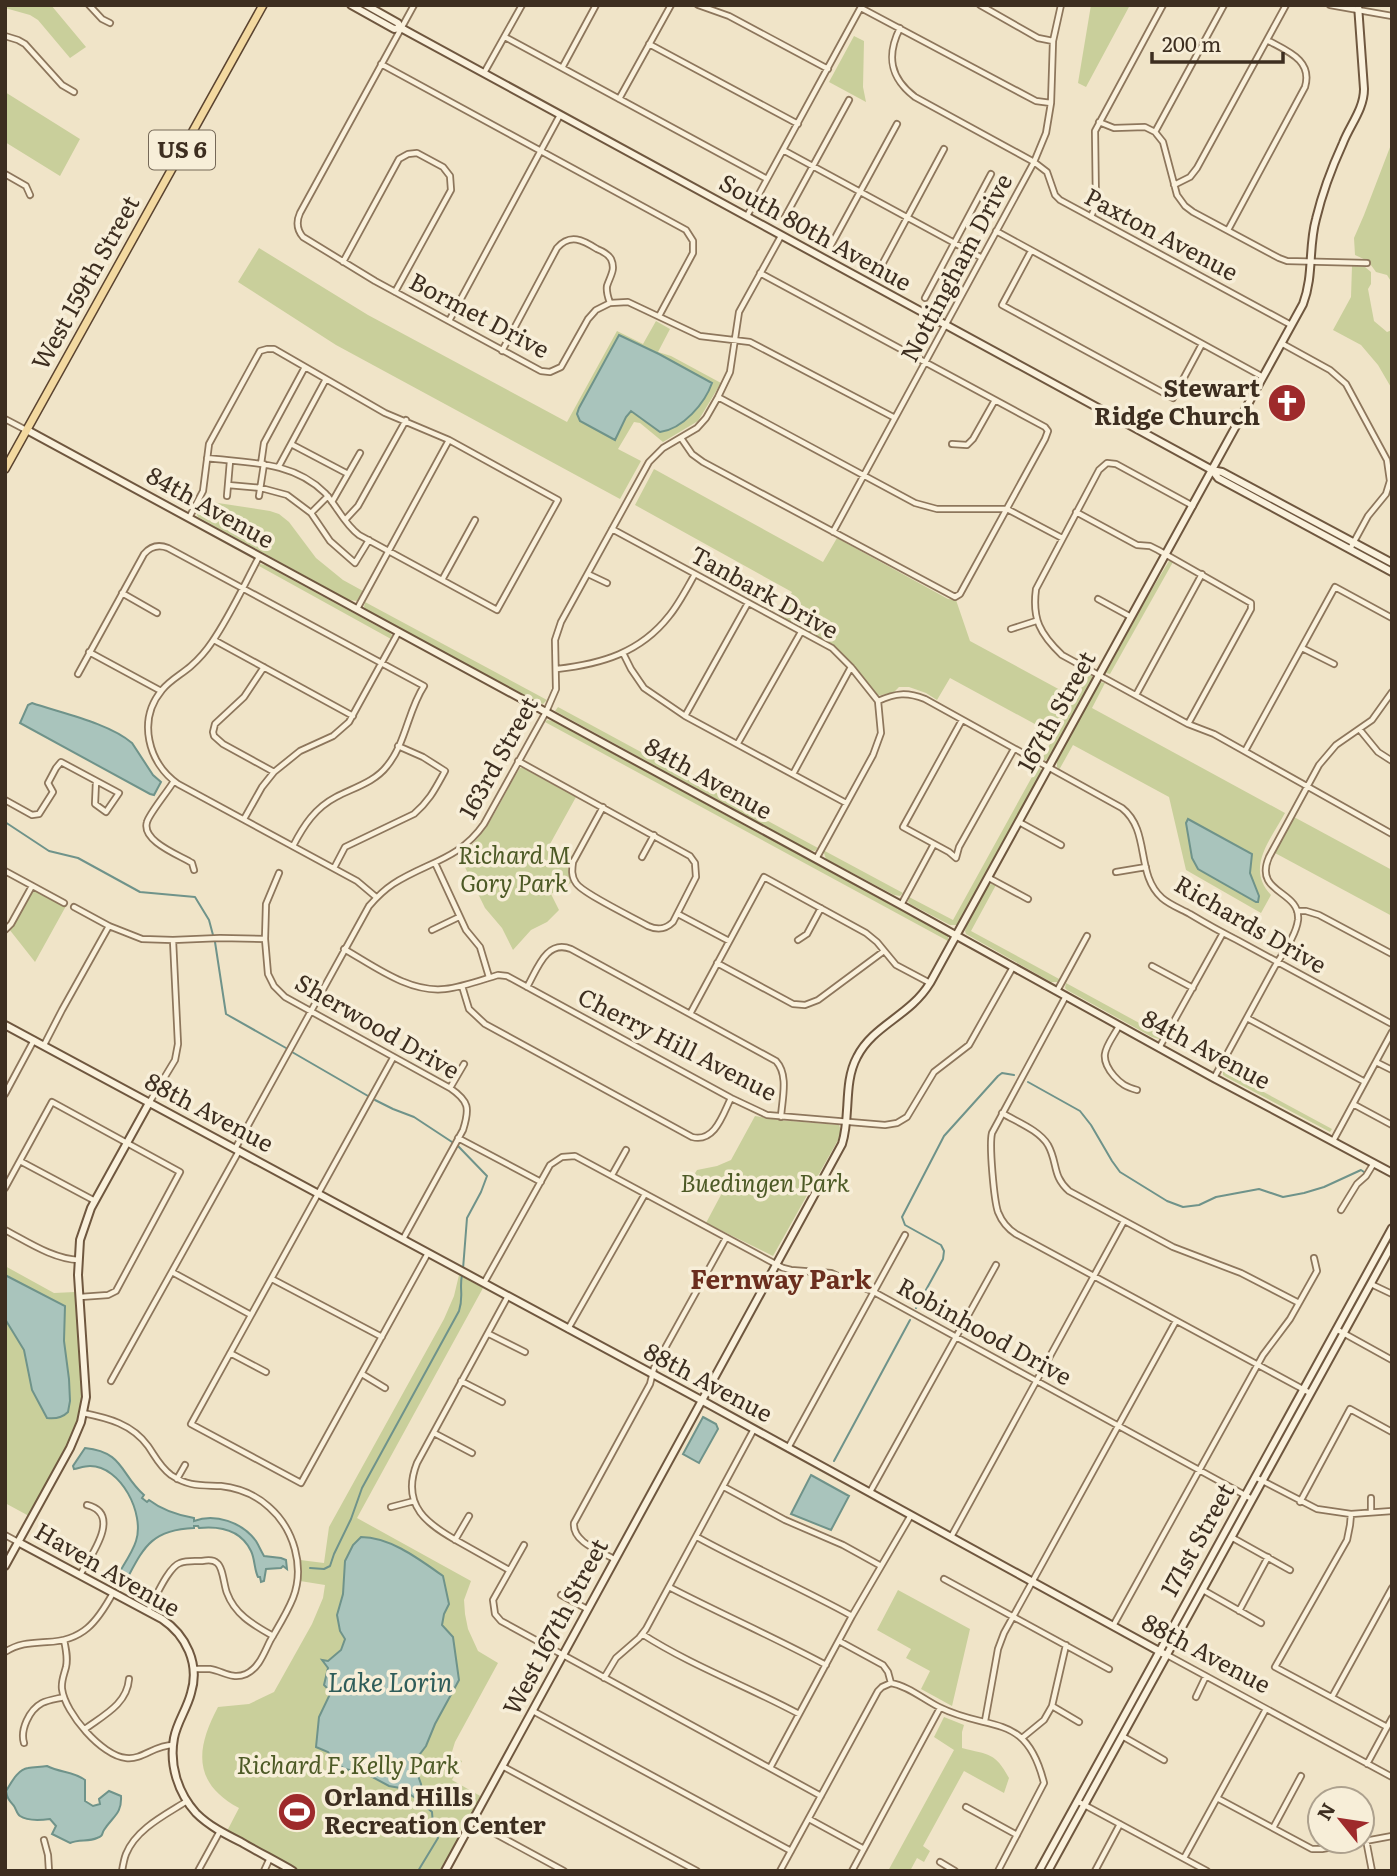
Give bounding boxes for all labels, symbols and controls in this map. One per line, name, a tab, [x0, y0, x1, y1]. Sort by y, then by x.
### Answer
scale bar	[1152, 21, 1283, 65]
text: 200 m	[1162, 27, 1222, 58]
road number: US 6	[149, 130, 215, 169]
street label: South 80th Avenue	[714, 163, 919, 298]
street label: Nottingham Drive	[890, 166, 1019, 367]
street label: Paxton Avenue	[1079, 178, 1245, 288]
street label: West 159th Street	[21, 188, 146, 375]
street label: Bormet Drive	[404, 262, 556, 365]
place label: Stewart Ridge Church	[1094, 369, 1260, 432]
church icon: Stewart Ridge Church	[1266, 382, 1308, 424]
street label: 84th Avenue	[141, 456, 281, 555]
street label: Tanbark Drive	[685, 536, 846, 646]
street label: 167th Street	[1007, 643, 1103, 778]
street label: 163rd Street	[449, 689, 545, 824]
street label: 84th Avenue	[639, 727, 779, 826]
park label: Richard M Gory Park	[458, 836, 571, 899]
street label: Richards Drive	[1169, 865, 1334, 981]
street label: Sherwood Drive	[290, 964, 467, 1086]
street label: Cherry Hill Avenue	[573, 977, 784, 1108]
street label: 84th Avenue	[1137, 999, 1278, 1096]
street label: 88th Avenue	[140, 1062, 281, 1159]
park label: Buedingen Park	[680, 1164, 851, 1199]
district label: Fernway Park	[690, 1258, 872, 1297]
street label: Robinhood Drive	[892, 1267, 1079, 1392]
street label: 88th Avenue	[639, 1332, 780, 1429]
street label: 171st Street	[1150, 1475, 1242, 1602]
street label: Haven Avenue	[29, 1512, 188, 1624]
street label: West 167th Street	[493, 1531, 615, 1720]
street label: 88th Avenue	[1137, 1603, 1278, 1700]
water label: Lake Lorin	[327, 1661, 453, 1700]
park label: Richard F. Kelly Park	[237, 1746, 460, 1781]
place label: Orland Hills Recreation Center	[324, 1778, 546, 1841]
north arrow	[1306, 1785, 1376, 1855]
sports icon: Orland Hills Recreation Center	[276, 1791, 318, 1833]
text: N	[1309, 1797, 1342, 1825]

